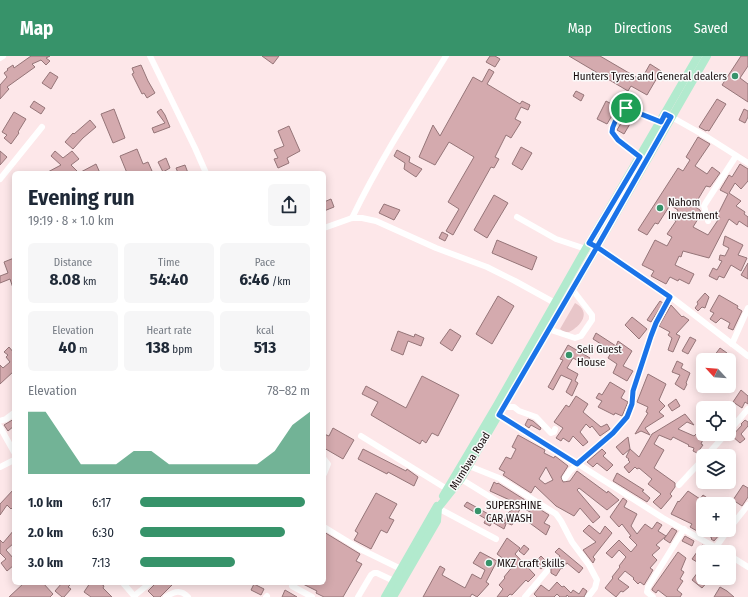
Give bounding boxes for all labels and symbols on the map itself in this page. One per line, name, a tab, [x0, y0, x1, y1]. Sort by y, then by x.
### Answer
place label: Hunters Tyres and General dealers	[573, 70, 727, 83]
marker: Hunters Tyres and General dealers	[730, 71, 740, 81]
pin	[609, 91, 643, 125]
place label: Nahom Investment	[668, 196, 719, 222]
marker: Nahom Investment	[655, 203, 665, 213]
place label: Seli Guest House	[577, 343, 622, 369]
marker: Seli Guest House	[564, 350, 574, 360]
north arrow	[696, 353, 736, 393]
street label: Mumbwa Road	[447, 430, 493, 492]
place label: SUPERSHINE CAR WASH	[486, 499, 542, 525]
marker: SUPERSHINE CAR WASH	[473, 506, 483, 516]
place label: MKZ craft skills	[497, 557, 565, 570]
marker: MKZ craft skills	[484, 558, 494, 568]

